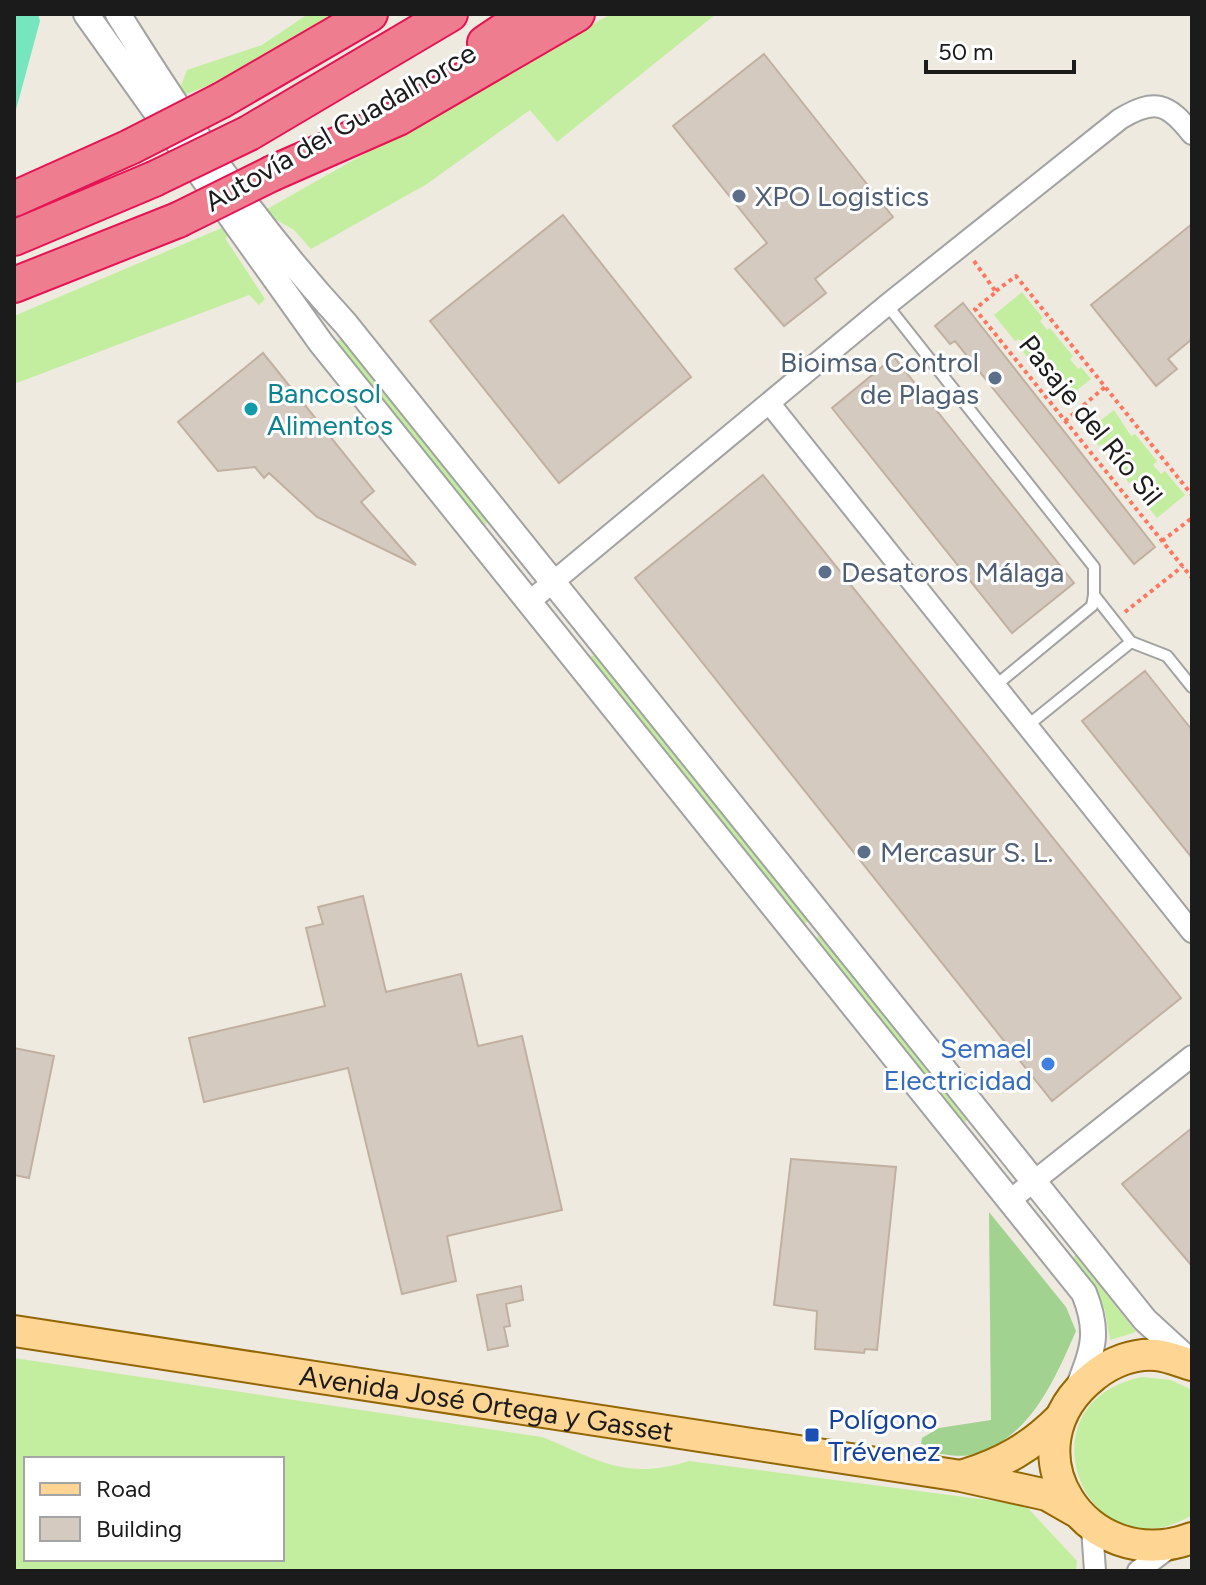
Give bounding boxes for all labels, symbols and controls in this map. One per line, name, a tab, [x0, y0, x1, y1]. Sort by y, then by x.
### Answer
scale bar	[926, 24, 1074, 74]
street label: Autovía del Guadalhorce	[198, 35, 482, 219]
text: 50 m	[938, 37, 994, 66]
place label: XPO Logistics	[755, 179, 929, 213]
marker: XPO Logistics	[730, 187, 748, 205]
street label: Pasaje del Río Sil	[1012, 328, 1170, 512]
place label: Bioimsa Control de Plagas	[780, 345, 979, 411]
marker: Bioimsa Control de Plagas	[986, 369, 1004, 387]
place label: Bancosol Alimentos	[267, 376, 393, 442]
marker: Bancosol Alimentos	[242, 400, 260, 418]
place label: Desatoros Málaga	[841, 555, 1064, 589]
marker: Desatoros Málaga	[816, 563, 834, 581]
place label: Mercasur S. L.	[880, 835, 1053, 869]
marker: Mercasur S. L.	[855, 843, 873, 861]
place label: Semael Electricidad	[884, 1031, 1032, 1097]
marker: Semael Electricidad	[1039, 1055, 1057, 1073]
street label: Avenida José Ortega y Gasset	[297, 1358, 676, 1449]
place label: Polígono Trévenez	[828, 1402, 941, 1468]
marker: Polígono Trévenez	[803, 1426, 821, 1444]
legend	[24, 1457, 284, 1561]
text: Road	[96, 1474, 151, 1503]
text: Building	[96, 1514, 182, 1543]

